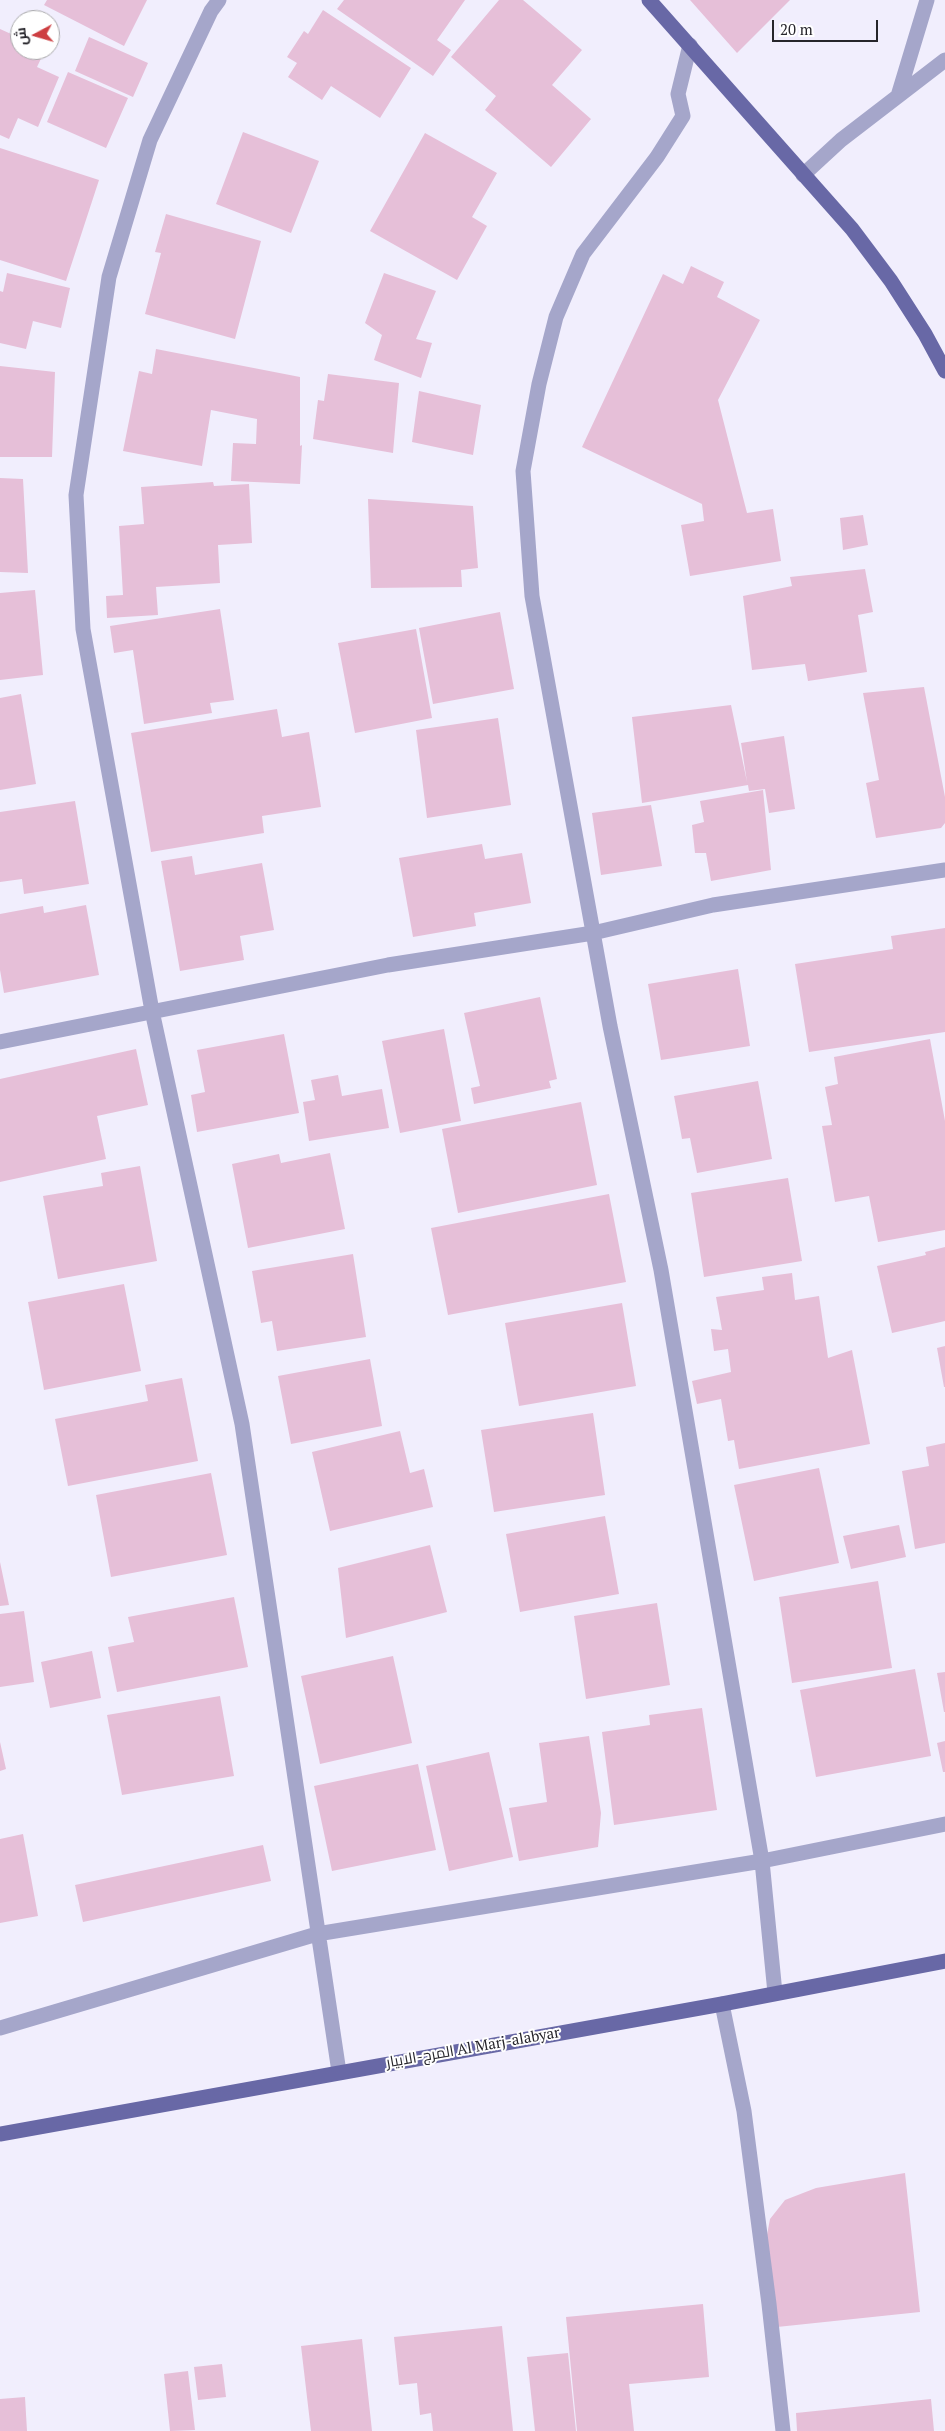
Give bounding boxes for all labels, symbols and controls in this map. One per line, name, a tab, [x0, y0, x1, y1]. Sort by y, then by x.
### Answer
north arrow	[10, 10, 60, 60]
scale bar	[775, 10, 881, 42]
text: 20 m	[780, 19, 813, 39]
text: ش	[10, 27, 31, 46]
street label: المرج-الابيار Al Marj-alabyar	[385, 2024, 561, 2072]

